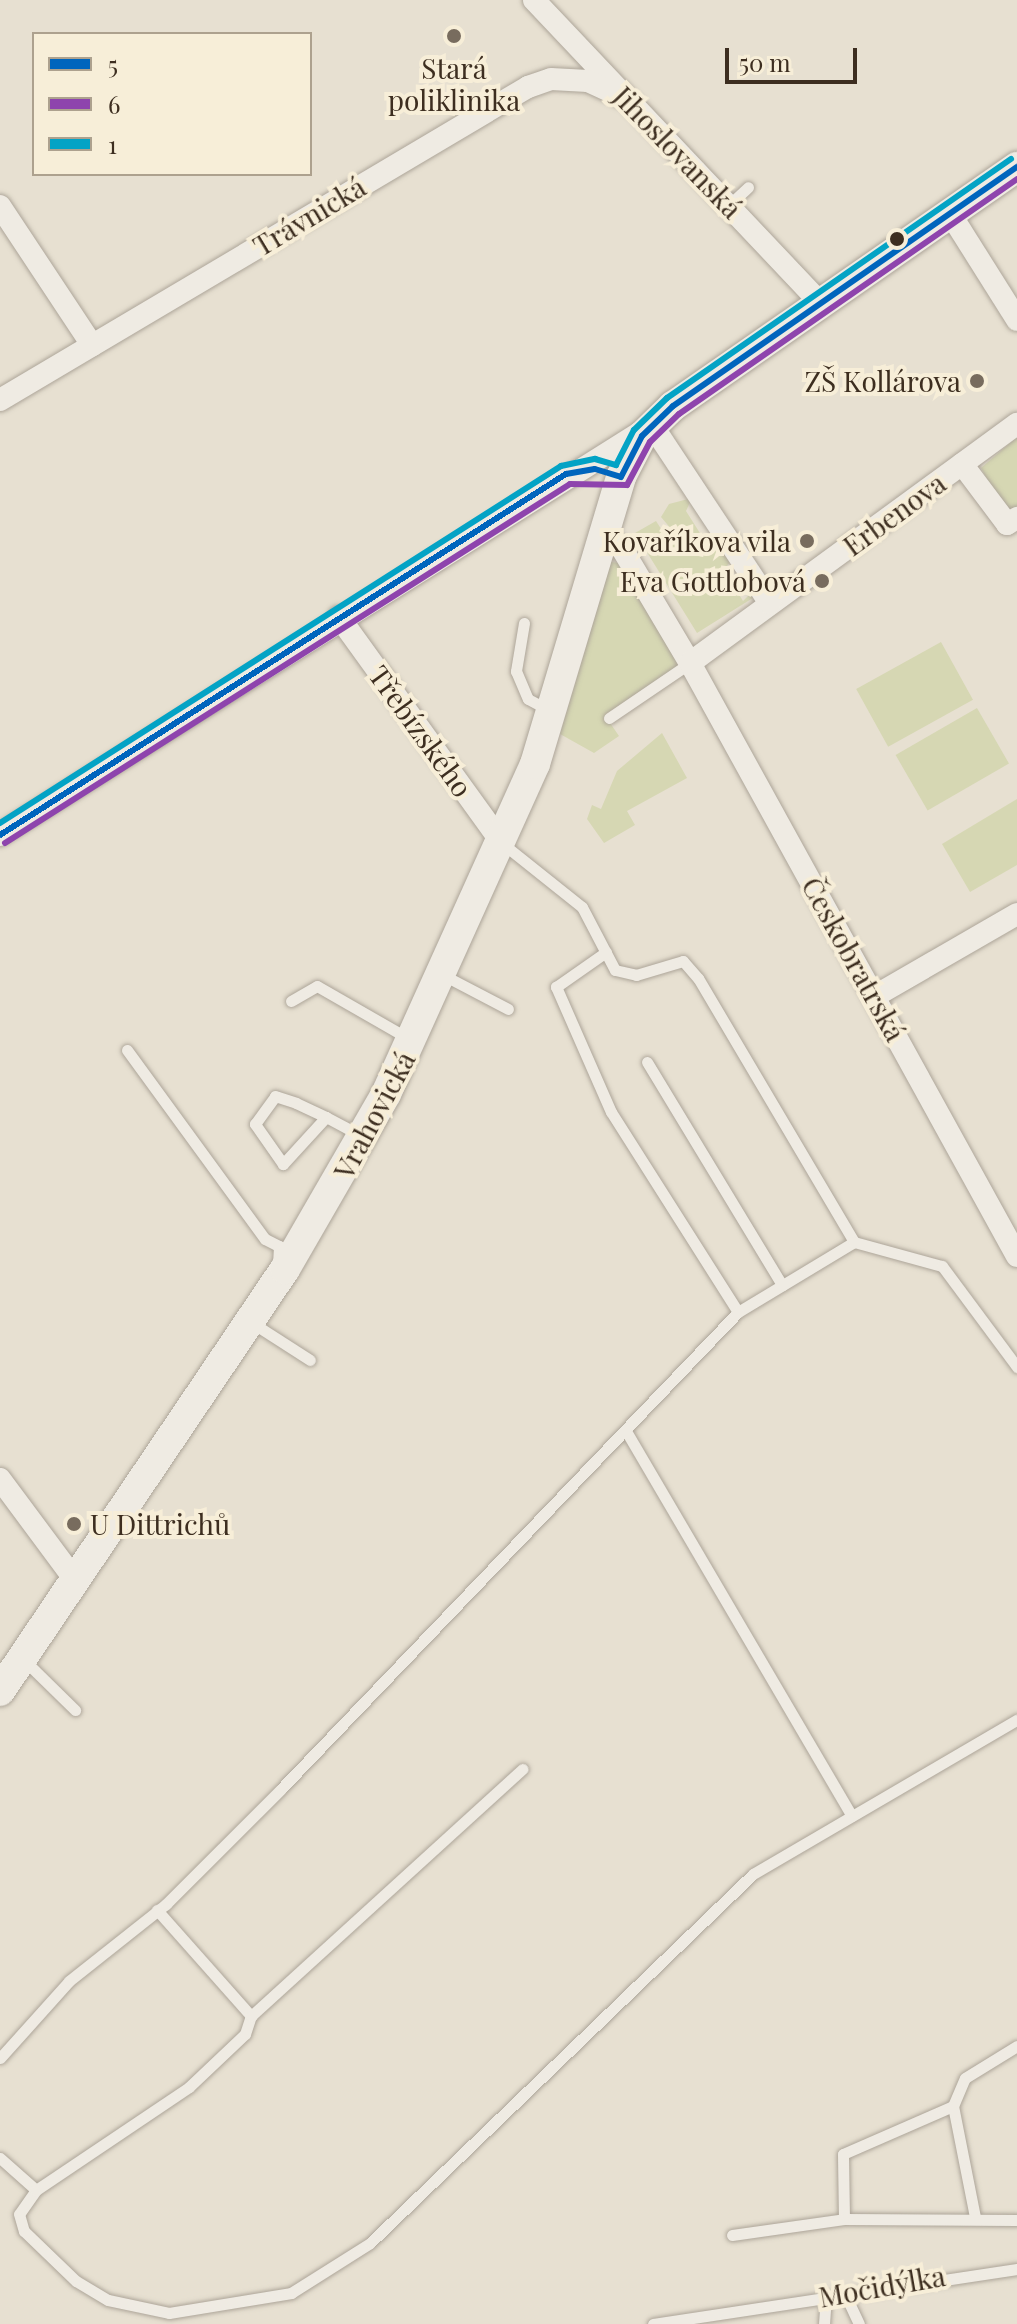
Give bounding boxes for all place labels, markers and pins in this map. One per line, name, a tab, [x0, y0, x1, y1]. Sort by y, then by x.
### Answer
marker: Stará poliklinika	[443, 25, 465, 47]
place label: Stará poliklinika	[388, 51, 520, 117]
unlabelled marker	[889, 231, 905, 247]
place label: ZŠ Kollárova	[804, 364, 961, 398]
marker: ZŠ Kollárova	[968, 372, 986, 390]
place label: Kovaříkova vila	[601, 524, 791, 558]
marker: Kovaříkova vila	[798, 532, 816, 550]
place label: Eva Gottlobová	[619, 564, 806, 598]
marker: Eva Gottlobová	[813, 572, 831, 590]
place label: U Dittrichů	[90, 1507, 230, 1541]
marker: U Dittrichů	[65, 1515, 83, 1533]

